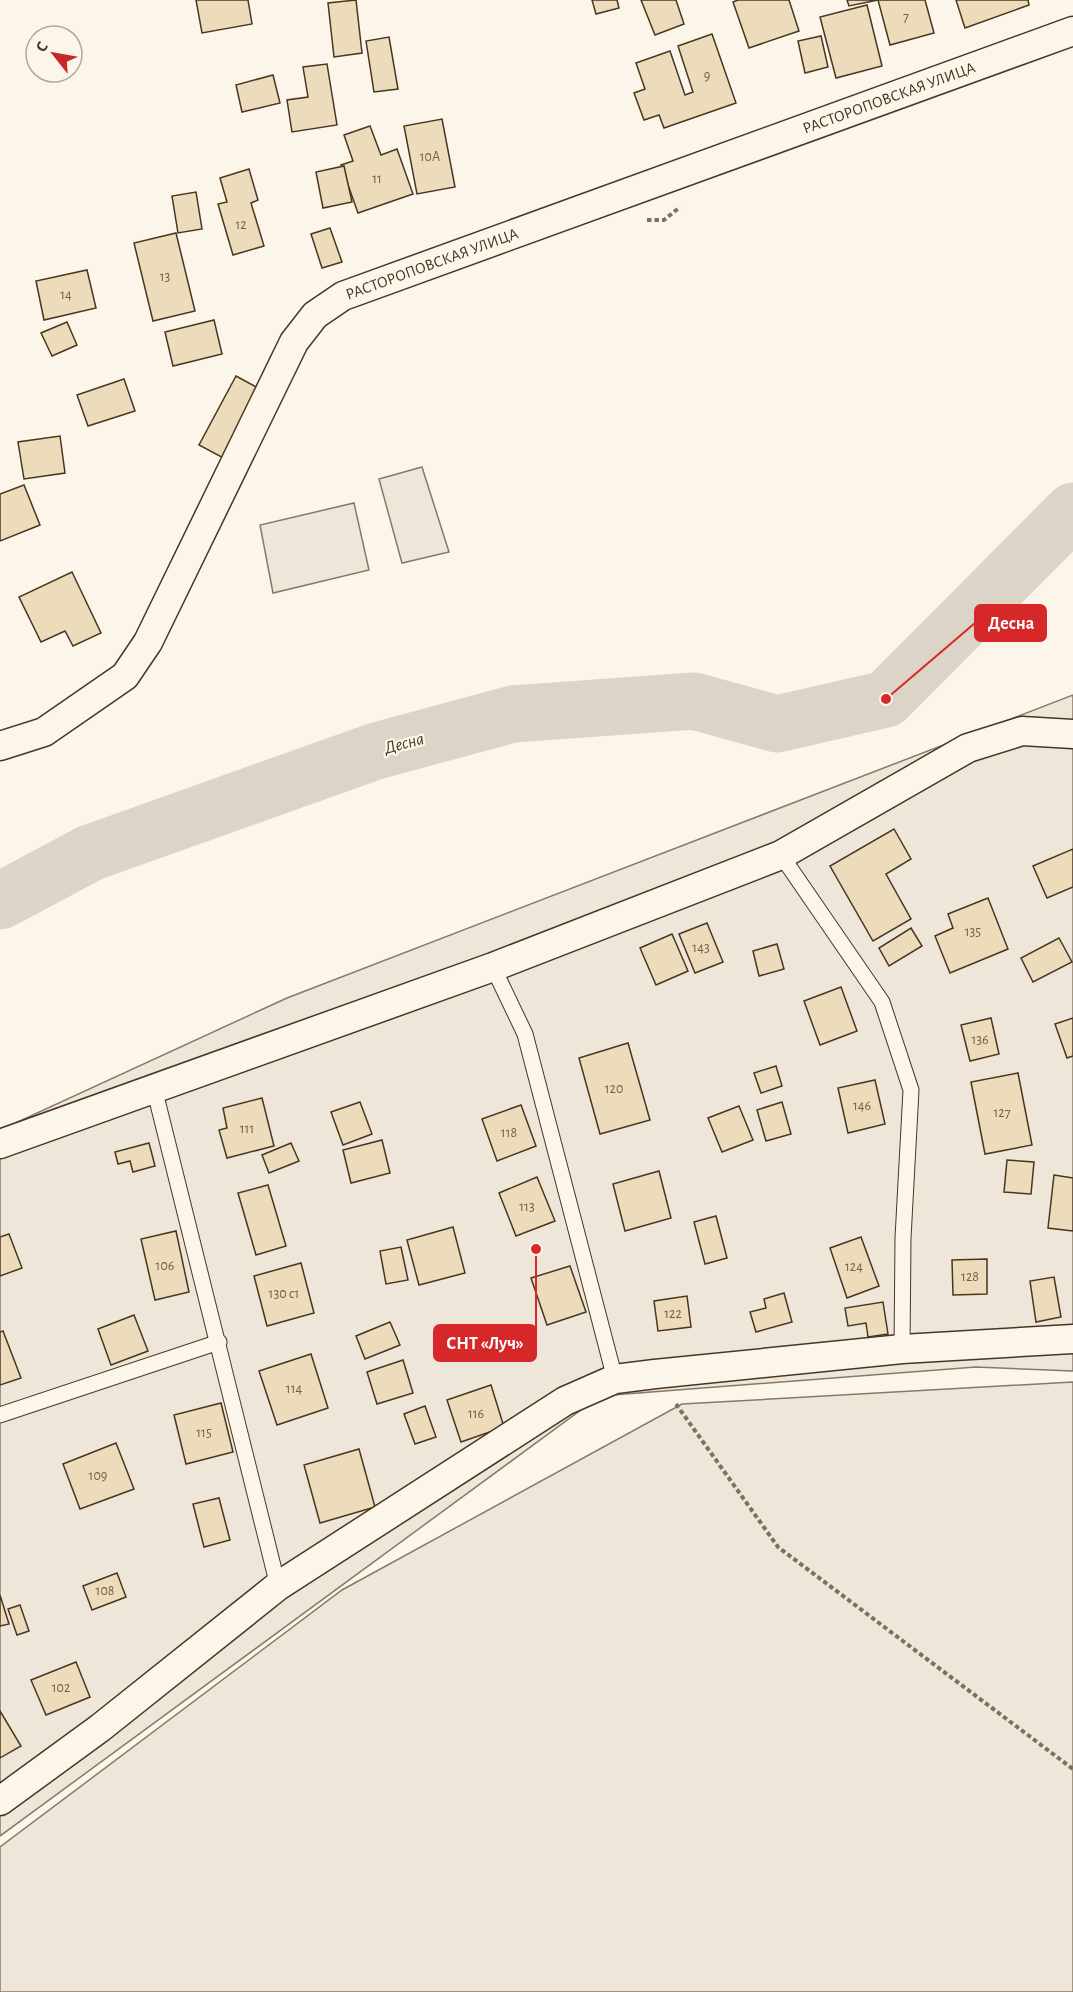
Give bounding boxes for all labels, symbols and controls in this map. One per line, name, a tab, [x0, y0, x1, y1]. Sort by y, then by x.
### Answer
house number: 7	[903, 10, 909, 24]
north arrow	[24, 24, 84, 84]
text: С	[33, 39, 51, 55]
street label: РАСТОРОПОВСКАЯ УЛИЦА	[801, 59, 978, 137]
house number: 9	[704, 69, 710, 83]
house number: 10А	[420, 150, 440, 164]
house number: 11	[372, 172, 382, 186]
house number: 12	[235, 218, 247, 232]
street label: РАСТОРОПОВСКАЯ УЛИЦА	[344, 225, 521, 303]
house number: 13	[160, 270, 171, 284]
house number: 14	[60, 288, 72, 302]
callout: Десна	[975, 605, 1046, 641]
text: Десна	[988, 615, 1035, 633]
water label: Десна	[381, 730, 426, 758]
house number: 135	[965, 925, 981, 939]
house number: 143	[692, 941, 710, 955]
house number: 136	[971, 1033, 989, 1047]
house number: 120	[605, 1082, 623, 1096]
house number: 146	[853, 1099, 871, 1113]
house number: 127	[993, 1106, 1011, 1120]
house number: 111	[240, 1122, 254, 1136]
house number: 118	[501, 1126, 517, 1140]
house number: 113	[519, 1200, 535, 1214]
house number: 106	[156, 1259, 174, 1273]
house number: 124	[845, 1260, 863, 1274]
house number: 128	[961, 1270, 979, 1284]
house number: 130 с1	[269, 1287, 299, 1301]
house number: 122	[664, 1307, 682, 1321]
callout: СНТ «Луч»	[434, 1325, 536, 1361]
text: СНТ «Луч»	[446, 1335, 524, 1353]
house number: 114	[286, 1382, 302, 1396]
house number: 116	[468, 1407, 484, 1421]
house number: 115	[196, 1426, 212, 1440]
house number: 109	[89, 1469, 107, 1483]
house number: 108	[96, 1584, 114, 1598]
house number: 102	[52, 1681, 70, 1695]

